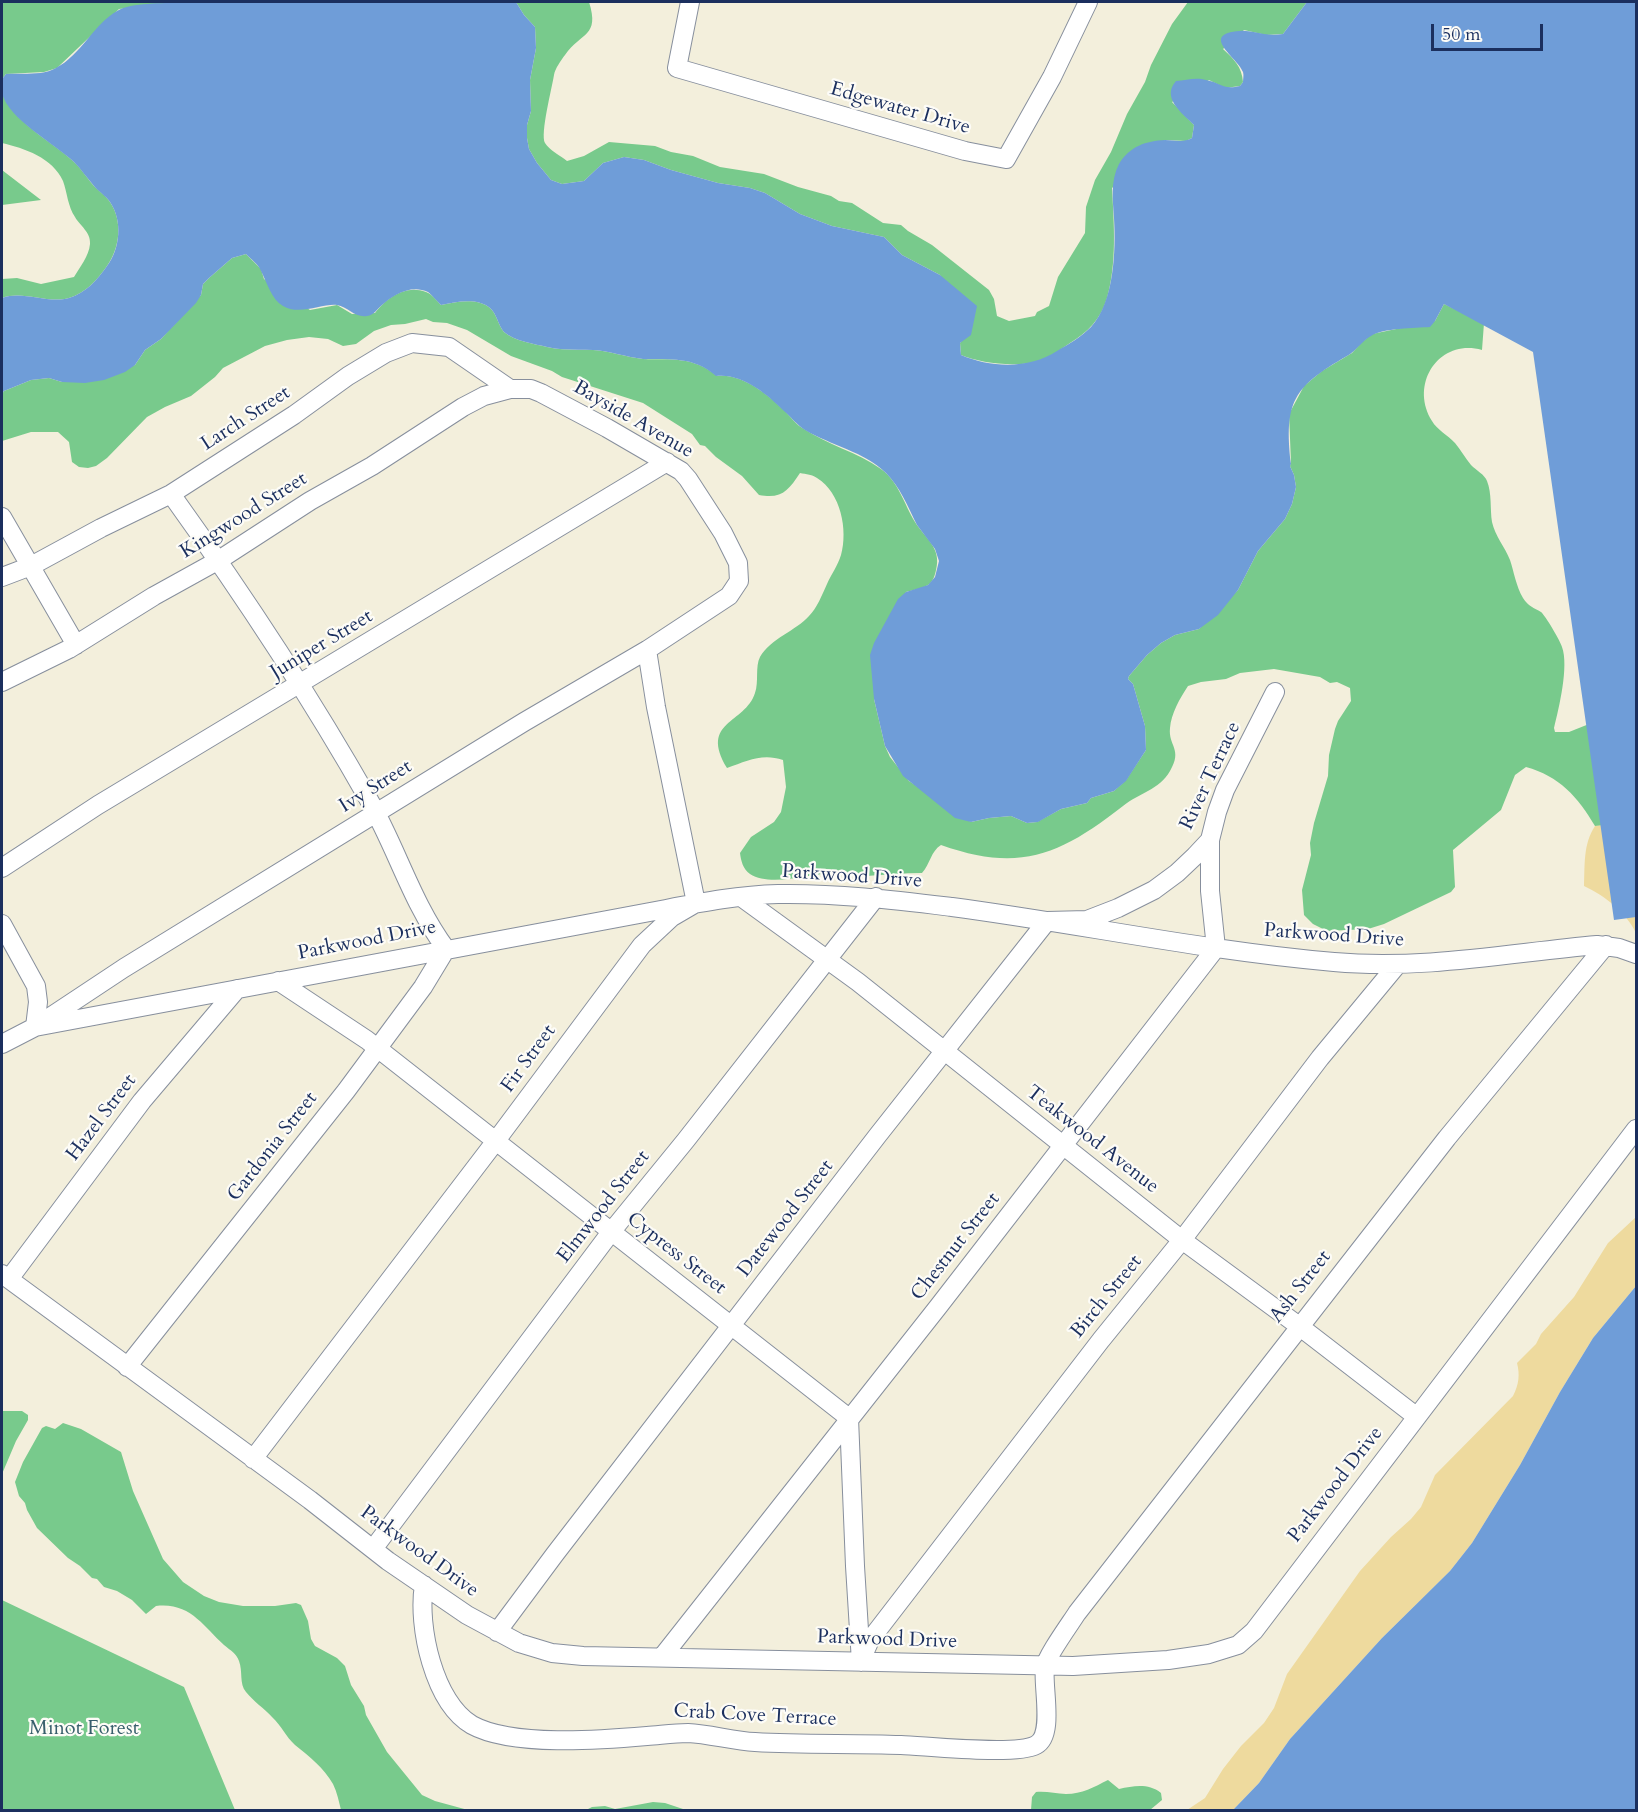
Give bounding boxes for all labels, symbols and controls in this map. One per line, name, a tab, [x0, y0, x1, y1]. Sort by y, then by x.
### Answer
scale bar	[1434, 12, 1546, 50]
text: 50 m	[1442, 22, 1481, 47]
street label: Edgewater Drive	[827, 78, 973, 140]
street label: Bayside Avenue	[569, 376, 697, 464]
street label: Larch Street	[197, 381, 295, 457]
street label: Kingwood Street	[176, 467, 312, 565]
street label: Juniper Street	[266, 605, 378, 685]
street label: River Terrace	[1175, 718, 1247, 834]
street label: Ivy Street	[335, 755, 417, 819]
street label: Parkwood Drive	[781, 860, 923, 894]
street label: Parkwood Drive	[296, 916, 438, 966]
street label: Parkwood Drive	[1263, 919, 1405, 953]
street label: Fir Street	[496, 1020, 562, 1098]
street label: Hazel Street	[62, 1070, 142, 1166]
street label: Teakwood Avenue	[1021, 1081, 1163, 1199]
street label: Gardonia Street	[223, 1087, 323, 1207]
street label: Elmwood Street	[553, 1146, 655, 1268]
street label: Datewood Street	[733, 1156, 839, 1282]
street label: Chestnut Street	[906, 1188, 1006, 1306]
street label: Cypress Street	[621, 1208, 731, 1300]
street label: Ash Street	[1265, 1246, 1337, 1328]
street label: Birch Street	[1066, 1251, 1148, 1343]
street label: Parkwood Drive	[1283, 1422, 1389, 1548]
street label: Parkwood Drive	[355, 1501, 483, 1603]
street label: Parkwood Drive	[816, 1626, 958, 1654]
street label: Crab Cove Terrace	[673, 1700, 837, 1732]
park label: Minot Forest	[29, 1717, 139, 1741]

